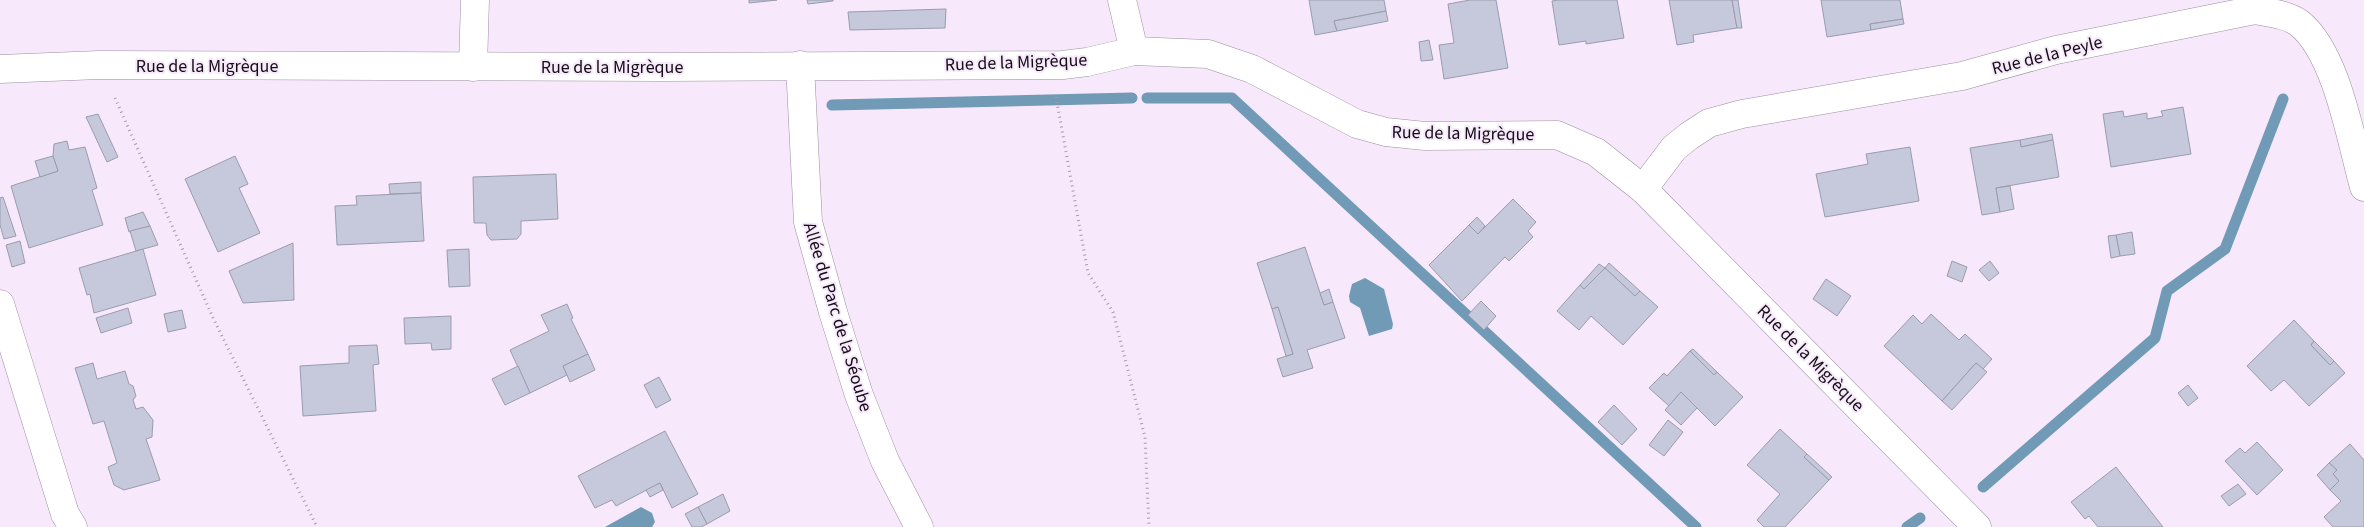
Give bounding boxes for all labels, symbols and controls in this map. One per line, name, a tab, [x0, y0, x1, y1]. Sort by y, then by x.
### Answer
street label: Rue de la Peyle	[1989, 30, 2105, 81]
street label: Rue de la Migrèque	[944, 48, 1088, 77]
street label: Rue de la Migrèque	[136, 54, 278, 79]
street label: Rue de la Migrèque	[541, 55, 683, 80]
street label: Rue de la Migrèque	[1391, 120, 1535, 147]
street label: Allée du Parc de la Séoube	[797, 219, 878, 415]
street label: Rue de la Migrèque	[1751, 299, 1870, 418]

